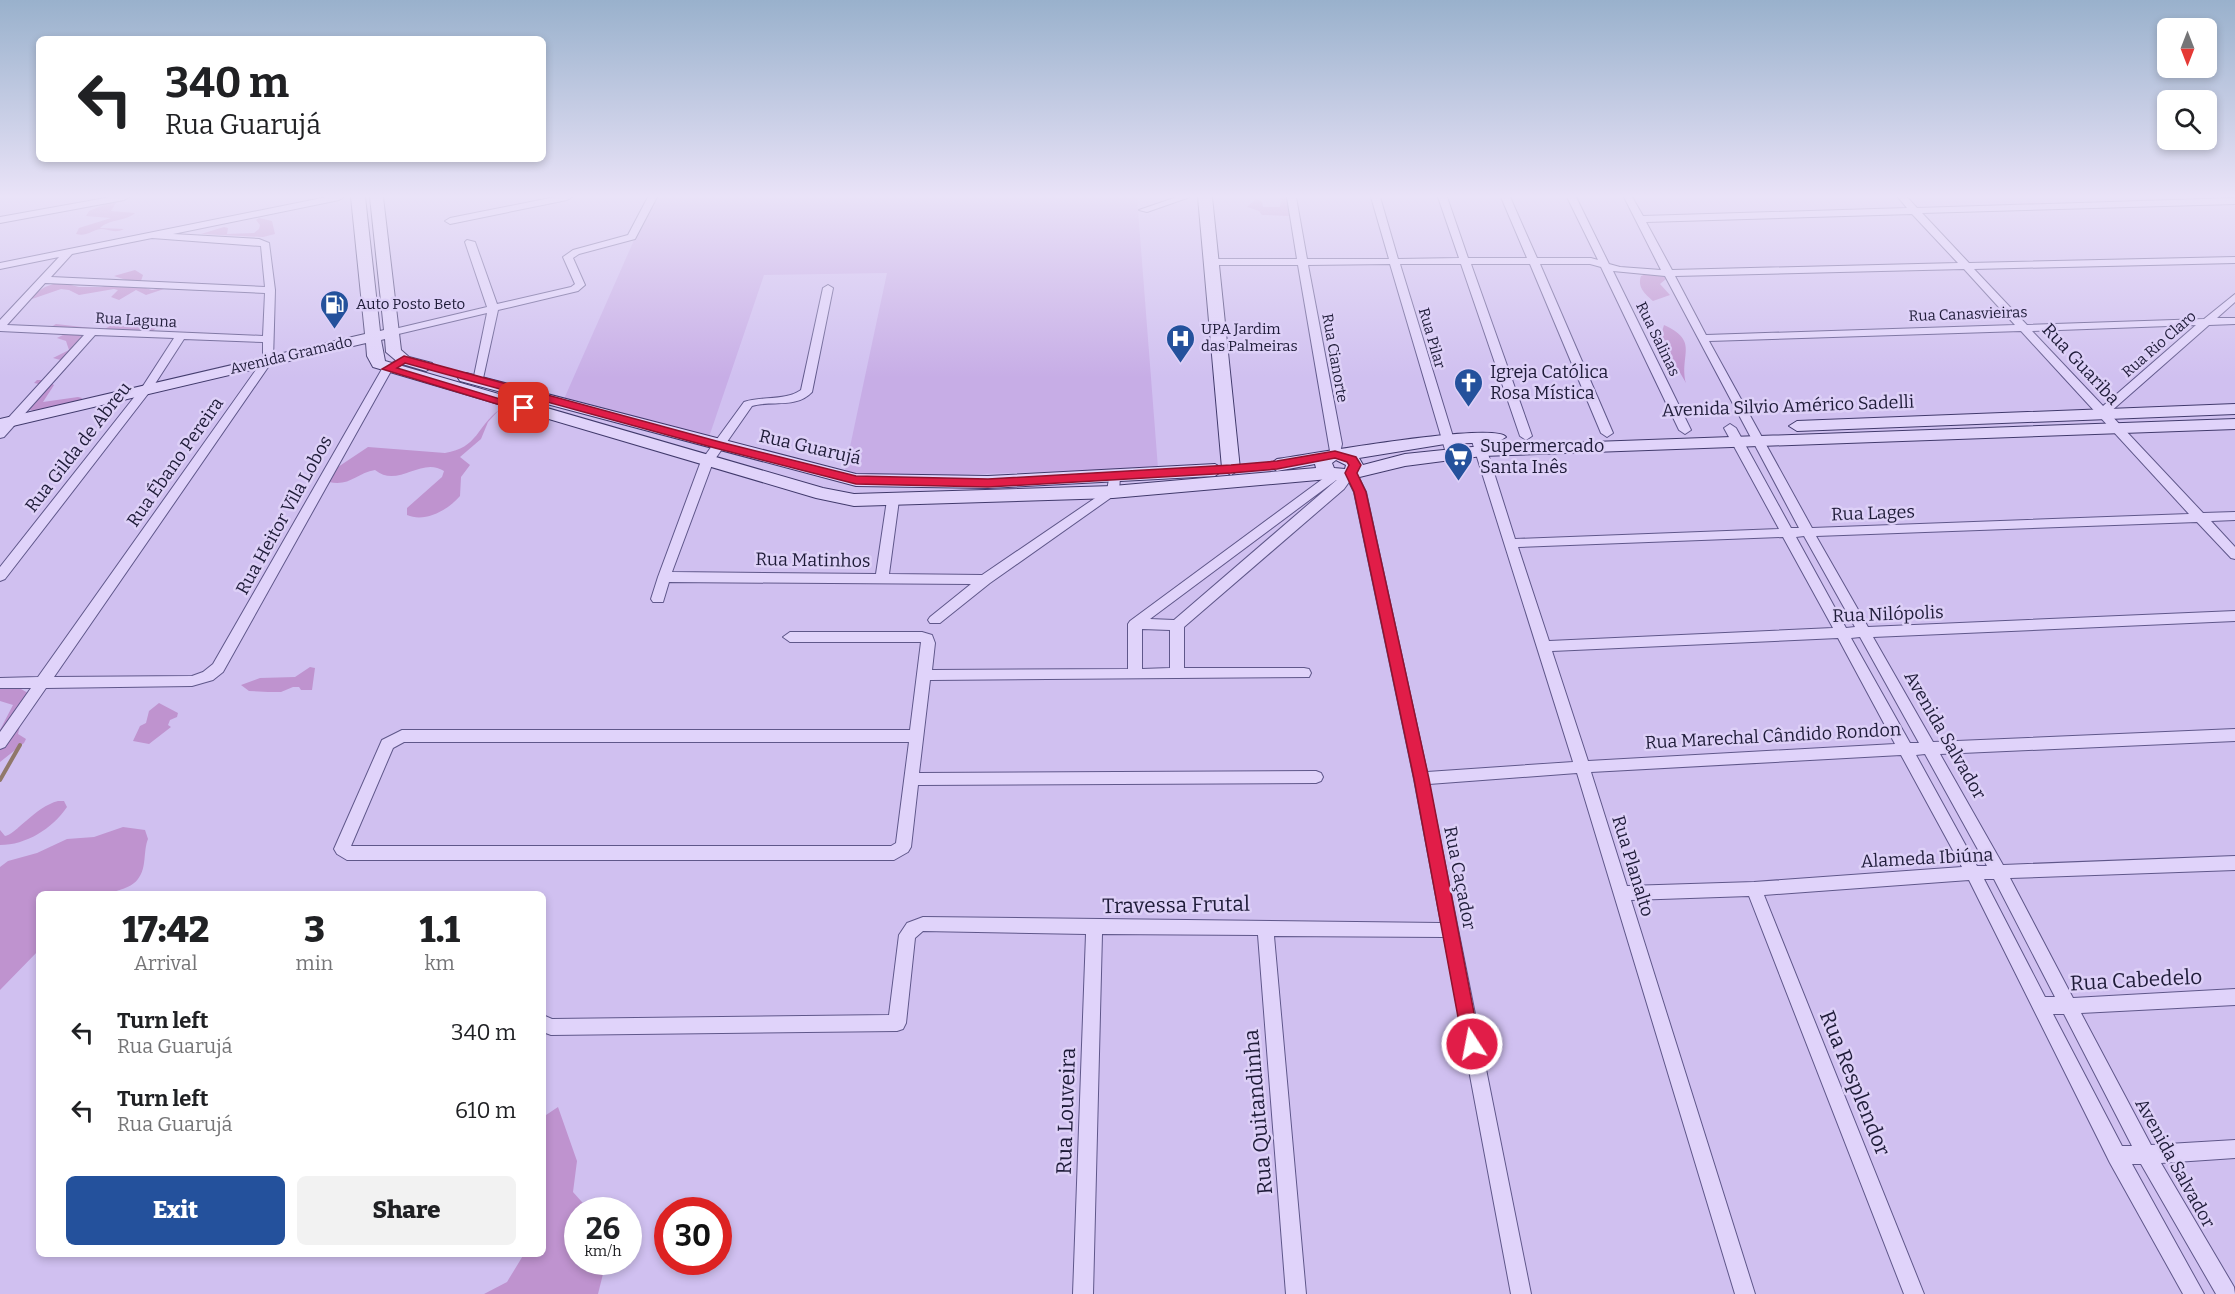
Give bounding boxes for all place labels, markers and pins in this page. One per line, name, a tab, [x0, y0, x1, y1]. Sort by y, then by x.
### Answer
fuel station icon: Auto Posto Beto	[319, 288, 351, 330]
place label: Auto Posto Beto	[356, 295, 465, 313]
place label: UPA Jardim das Palmeiras	[1201, 320, 1298, 355]
hospital icon: UPA Jardim das Palmeiras	[1164, 322, 1196, 364]
place label: Igreja Católica Rosa Mística	[1490, 361, 1608, 404]
church icon: Igreja Católica Rosa Mística	[1453, 366, 1485, 408]
pin	[498, 382, 549, 433]
place label: Supermercado Santa Inês	[1480, 435, 1604, 478]
supermarket icon: Supermercado Santa Inês	[1443, 440, 1475, 482]

